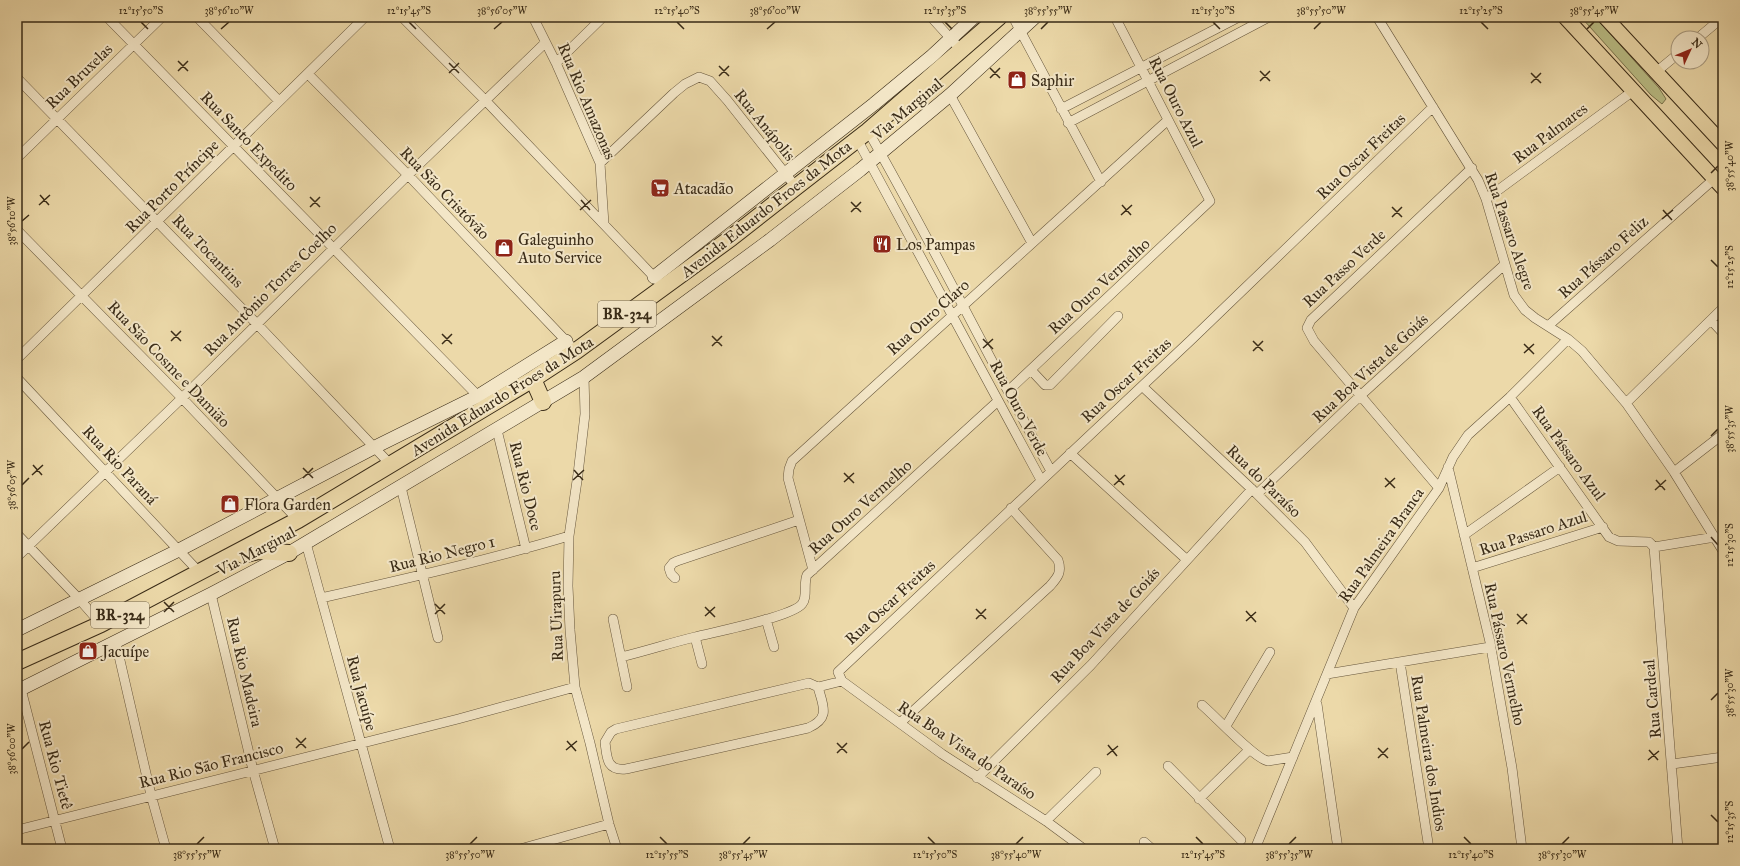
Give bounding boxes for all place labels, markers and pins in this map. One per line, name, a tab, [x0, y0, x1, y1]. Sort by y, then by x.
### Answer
shop icon: Saphir	[1006, 69, 1028, 91]
place label: Saphir	[1031, 71, 1074, 90]
supermarket icon: Atacadão	[649, 177, 671, 199]
place label: Atacadão	[673, 179, 734, 198]
place label: Galeguinho Auto Service	[517, 230, 602, 267]
restaurant icon: Los Pampas	[871, 233, 893, 255]
place label: Los Pampas	[896, 235, 975, 254]
shop icon: Galeguinho Auto Service	[493, 237, 515, 259]
shop icon: Flora Garden	[219, 493, 241, 515]
place label: Flora Garden	[244, 495, 331, 514]
shop icon: Jacuípe	[77, 640, 99, 662]
place label: Jacuípe	[100, 642, 150, 662]

